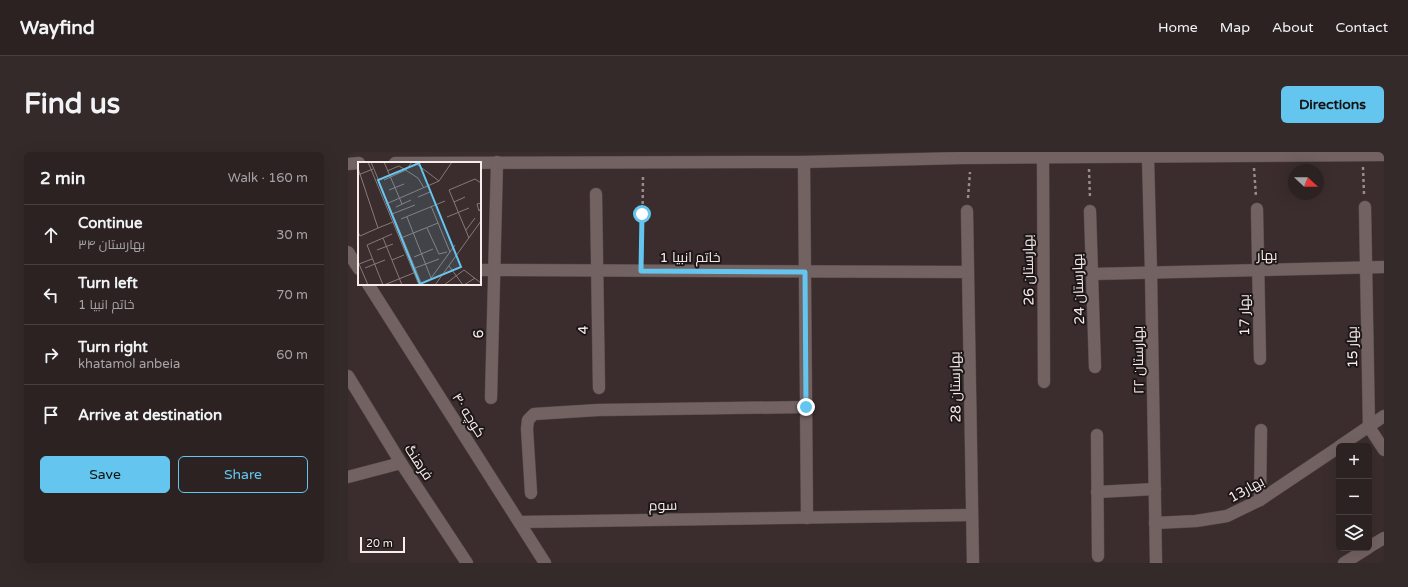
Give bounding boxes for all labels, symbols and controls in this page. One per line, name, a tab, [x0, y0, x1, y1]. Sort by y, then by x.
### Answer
text: Wayfind	[20, 17, 95, 39]
text: Home	[1158, 19, 1198, 36]
text: Map	[1220, 19, 1250, 36]
text: About	[1272, 19, 1314, 36]
text: Contact	[1336, 19, 1388, 36]
button: Directions	[1281, 86, 1384, 123]
text: Find us	[24, 87, 120, 121]
inset map	[358, 162, 481, 285]
north arrow	[1288, 164, 1324, 200]
text: 2 min	[40, 168, 85, 189]
text: Walk · 160 m	[228, 170, 308, 186]
route start	[633, 205, 651, 223]
text: Continue	[78, 214, 142, 232]
icon: ahead	[40, 224, 62, 246]
text: 30 m	[276, 227, 308, 243]
street label: بهارستان 26	[1019, 234, 1038, 306]
text: بهارستان ۳۴	[78, 237, 145, 253]
street label: بهار	[1255, 247, 1278, 264]
street label: خاتم انبیا 1	[660, 249, 720, 267]
street label: بهارستان 24	[1069, 253, 1088, 325]
text: Turn left	[78, 274, 138, 292]
icon: left	[40, 284, 62, 306]
text: 70 m	[276, 287, 308, 303]
street label: بهار 17	[1236, 294, 1253, 336]
text: خاتم انبیا 1	[78, 297, 134, 313]
street label: 4	[575, 325, 592, 335]
street label: بهارستان ۲۲	[1129, 326, 1148, 394]
street label: بهار 15	[1344, 326, 1361, 368]
street label: 6	[470, 329, 487, 339]
text: Turn right	[78, 338, 148, 356]
icon: right	[40, 344, 62, 366]
text: 60 m	[276, 347, 308, 363]
street label: بهارستان 28	[946, 351, 965, 423]
text: khatamol anbeia	[78, 356, 180, 372]
street label: کوچه ۴۰	[447, 390, 489, 441]
route end	[797, 398, 815, 416]
icon: arrive	[40, 404, 62, 426]
text: Arrive at destination	[78, 406, 222, 424]
street label: فرهنگ	[401, 441, 436, 483]
map controls	[1336, 443, 1372, 551]
button: +	[1336, 443, 1372, 479]
button: Save	[40, 456, 170, 493]
button: Share	[178, 456, 308, 493]
street label: بهار13	[1225, 473, 1267, 506]
button: −	[1336, 479, 1372, 515]
street label: سوم	[649, 497, 677, 515]
button: layers	[1336, 515, 1372, 551]
scale bar	[360, 535, 405, 554]
text: 20 m	[366, 537, 393, 550]

